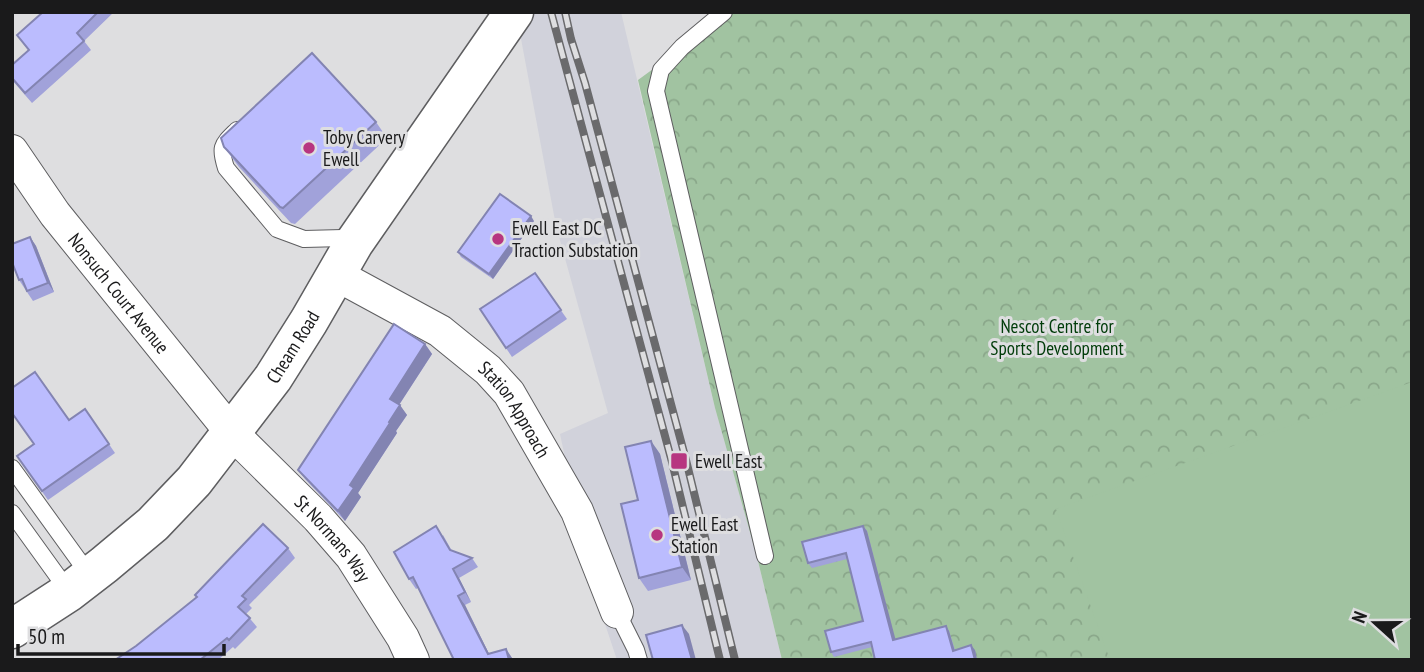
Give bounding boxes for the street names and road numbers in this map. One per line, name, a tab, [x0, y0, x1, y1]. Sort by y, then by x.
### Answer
street label: Nonsuch Court Avenue	[63, 228, 175, 358]
street label: Cheam Road	[261, 306, 324, 388]
street label: Station Approach	[474, 355, 556, 462]
street label: St Normans Way	[290, 490, 377, 587]

